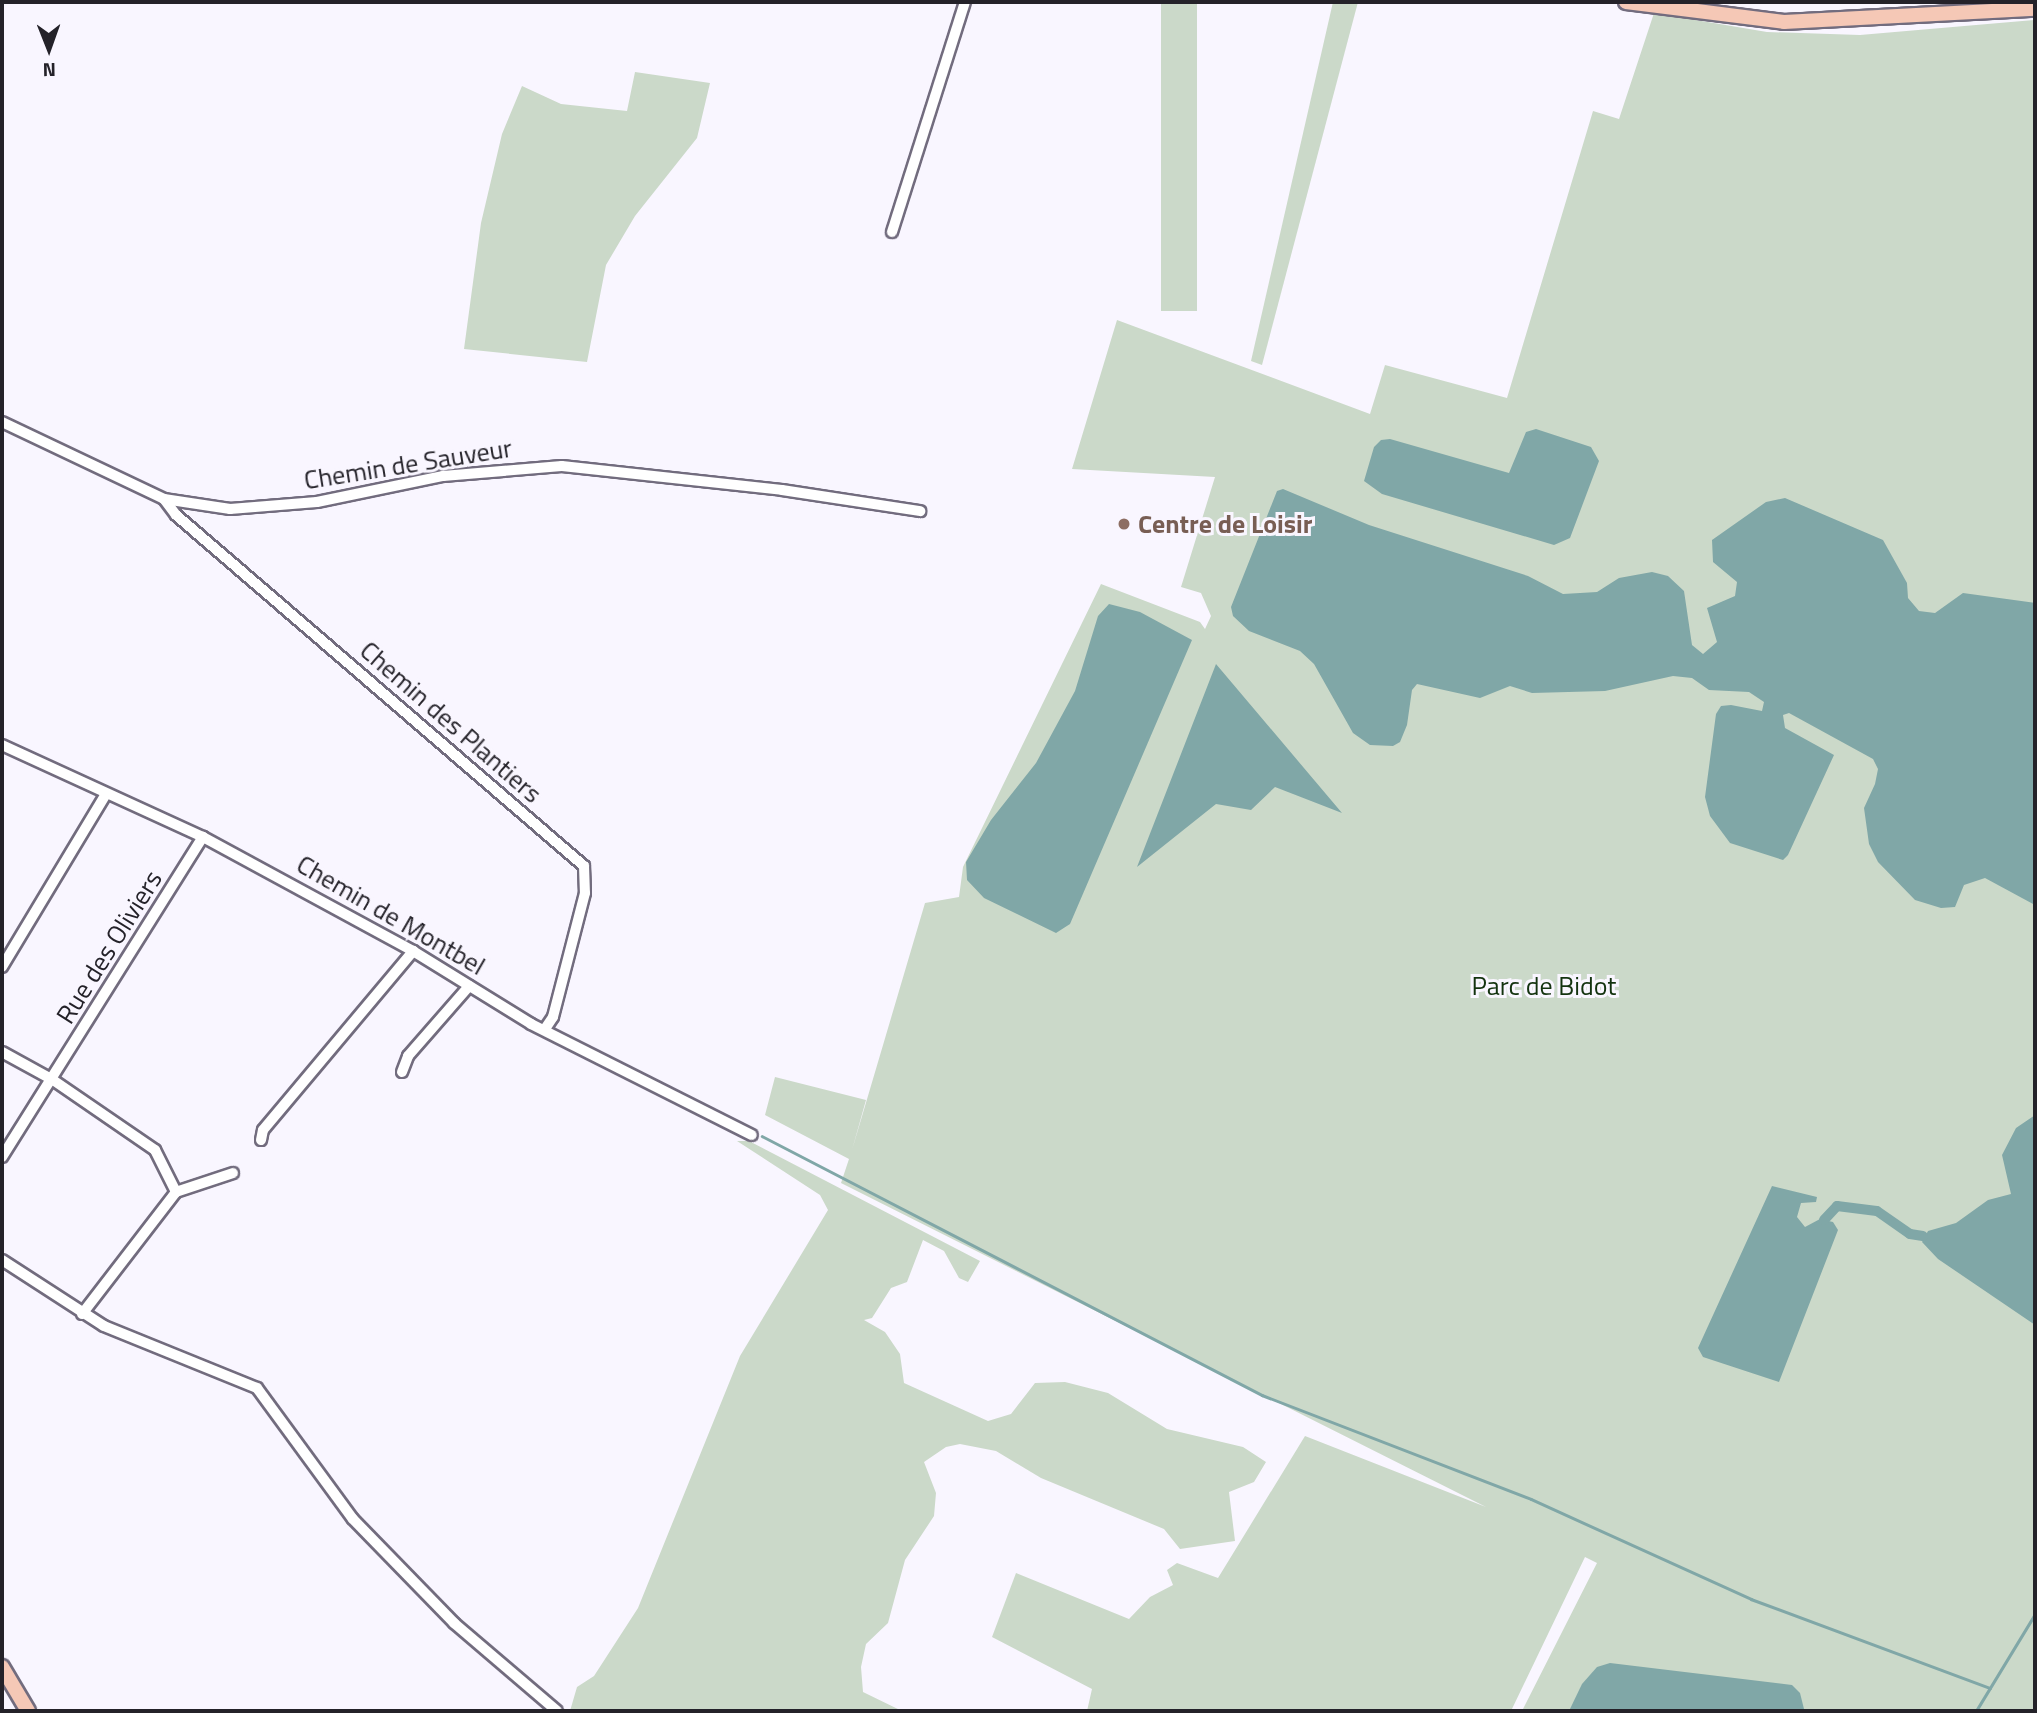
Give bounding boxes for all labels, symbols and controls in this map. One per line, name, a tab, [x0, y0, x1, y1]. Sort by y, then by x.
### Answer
north arrow	[14, 14, 84, 84]
text: N	[43, 56, 56, 85]
street label: Chemin de Sauveur	[302, 432, 514, 496]
place label: Centre de Loisir	[1138, 508, 1312, 540]
marker: Centre de Loisir	[1116, 516, 1132, 532]
street label: Chemin des Plantiers	[354, 635, 548, 809]
street label: Chemin de Montbel	[291, 848, 491, 982]
street label: Rue des Oliviers	[50, 865, 168, 1029]
park label: Parc de Bidot	[1472, 970, 1616, 1002]

